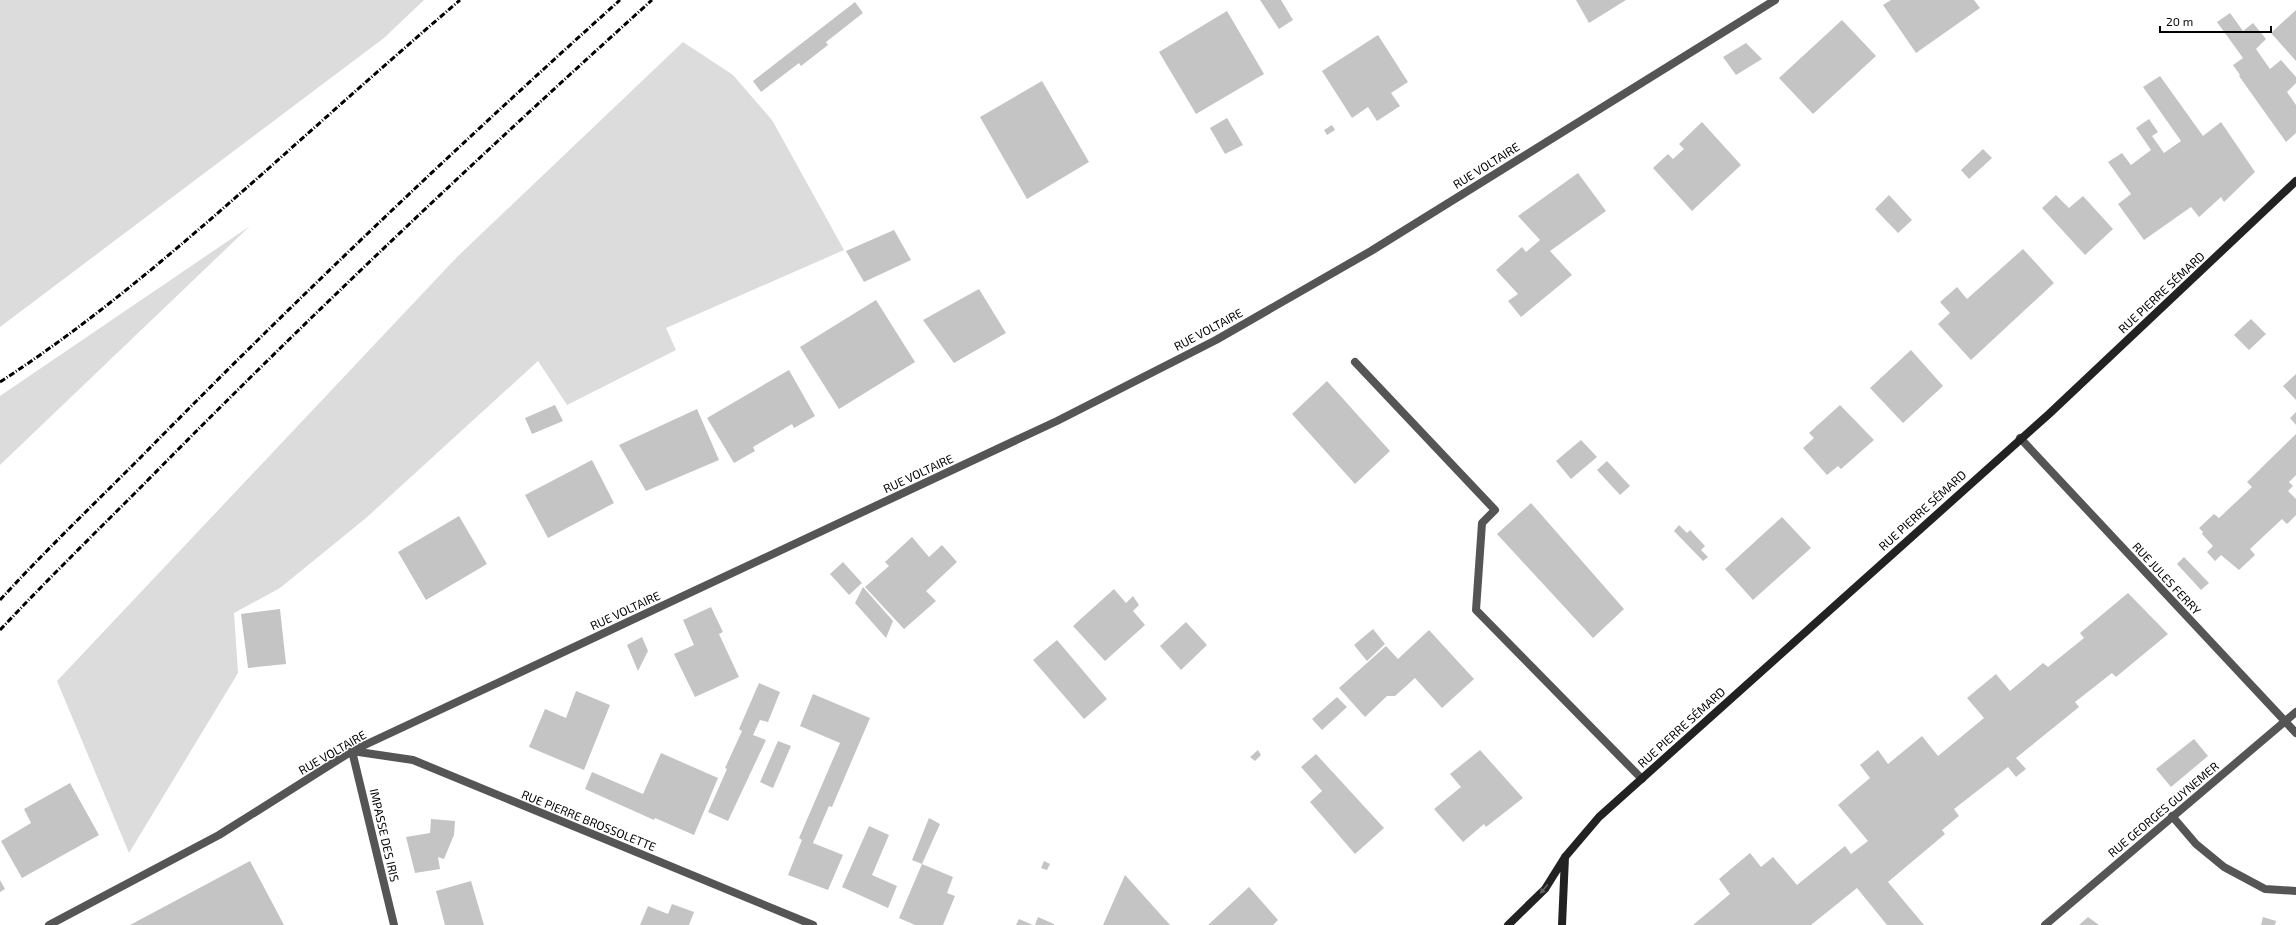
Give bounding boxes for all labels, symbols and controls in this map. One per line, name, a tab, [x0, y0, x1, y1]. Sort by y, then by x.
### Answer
scale bar	[2160, 8, 2271, 34]
text: 20 m	[2166, 14, 2193, 28]
street label: RUE VOLTAIRE	[1450, 139, 1522, 191]
street label: RUE PIERRE SÉMARD	[2115, 248, 2207, 336]
street label: RUE VOLTAIRE	[1171, 305, 1245, 353]
street label: RUE VOLTAIRE	[881, 451, 956, 495]
street label: RUE PIERRE SÉMARD	[1875, 467, 1969, 553]
street label: RUE JULES FERRY	[2130, 539, 2204, 617]
street label: RUE VOLTAIRE	[588, 588, 663, 632]
street label: RUE PIERRE SÉMARD	[1634, 684, 1728, 770]
street label: RUE VOLTAIRE	[296, 727, 369, 777]
street label: RUE GEORGES GUYNEMER	[2105, 759, 2221, 859]
street label: IMPASSE DES IRIS	[367, 787, 403, 883]
street label: RUE PIERRE BROSSOLETTE	[520, 787, 659, 854]
one-way arrow	[1539, 884, 1548, 895]

